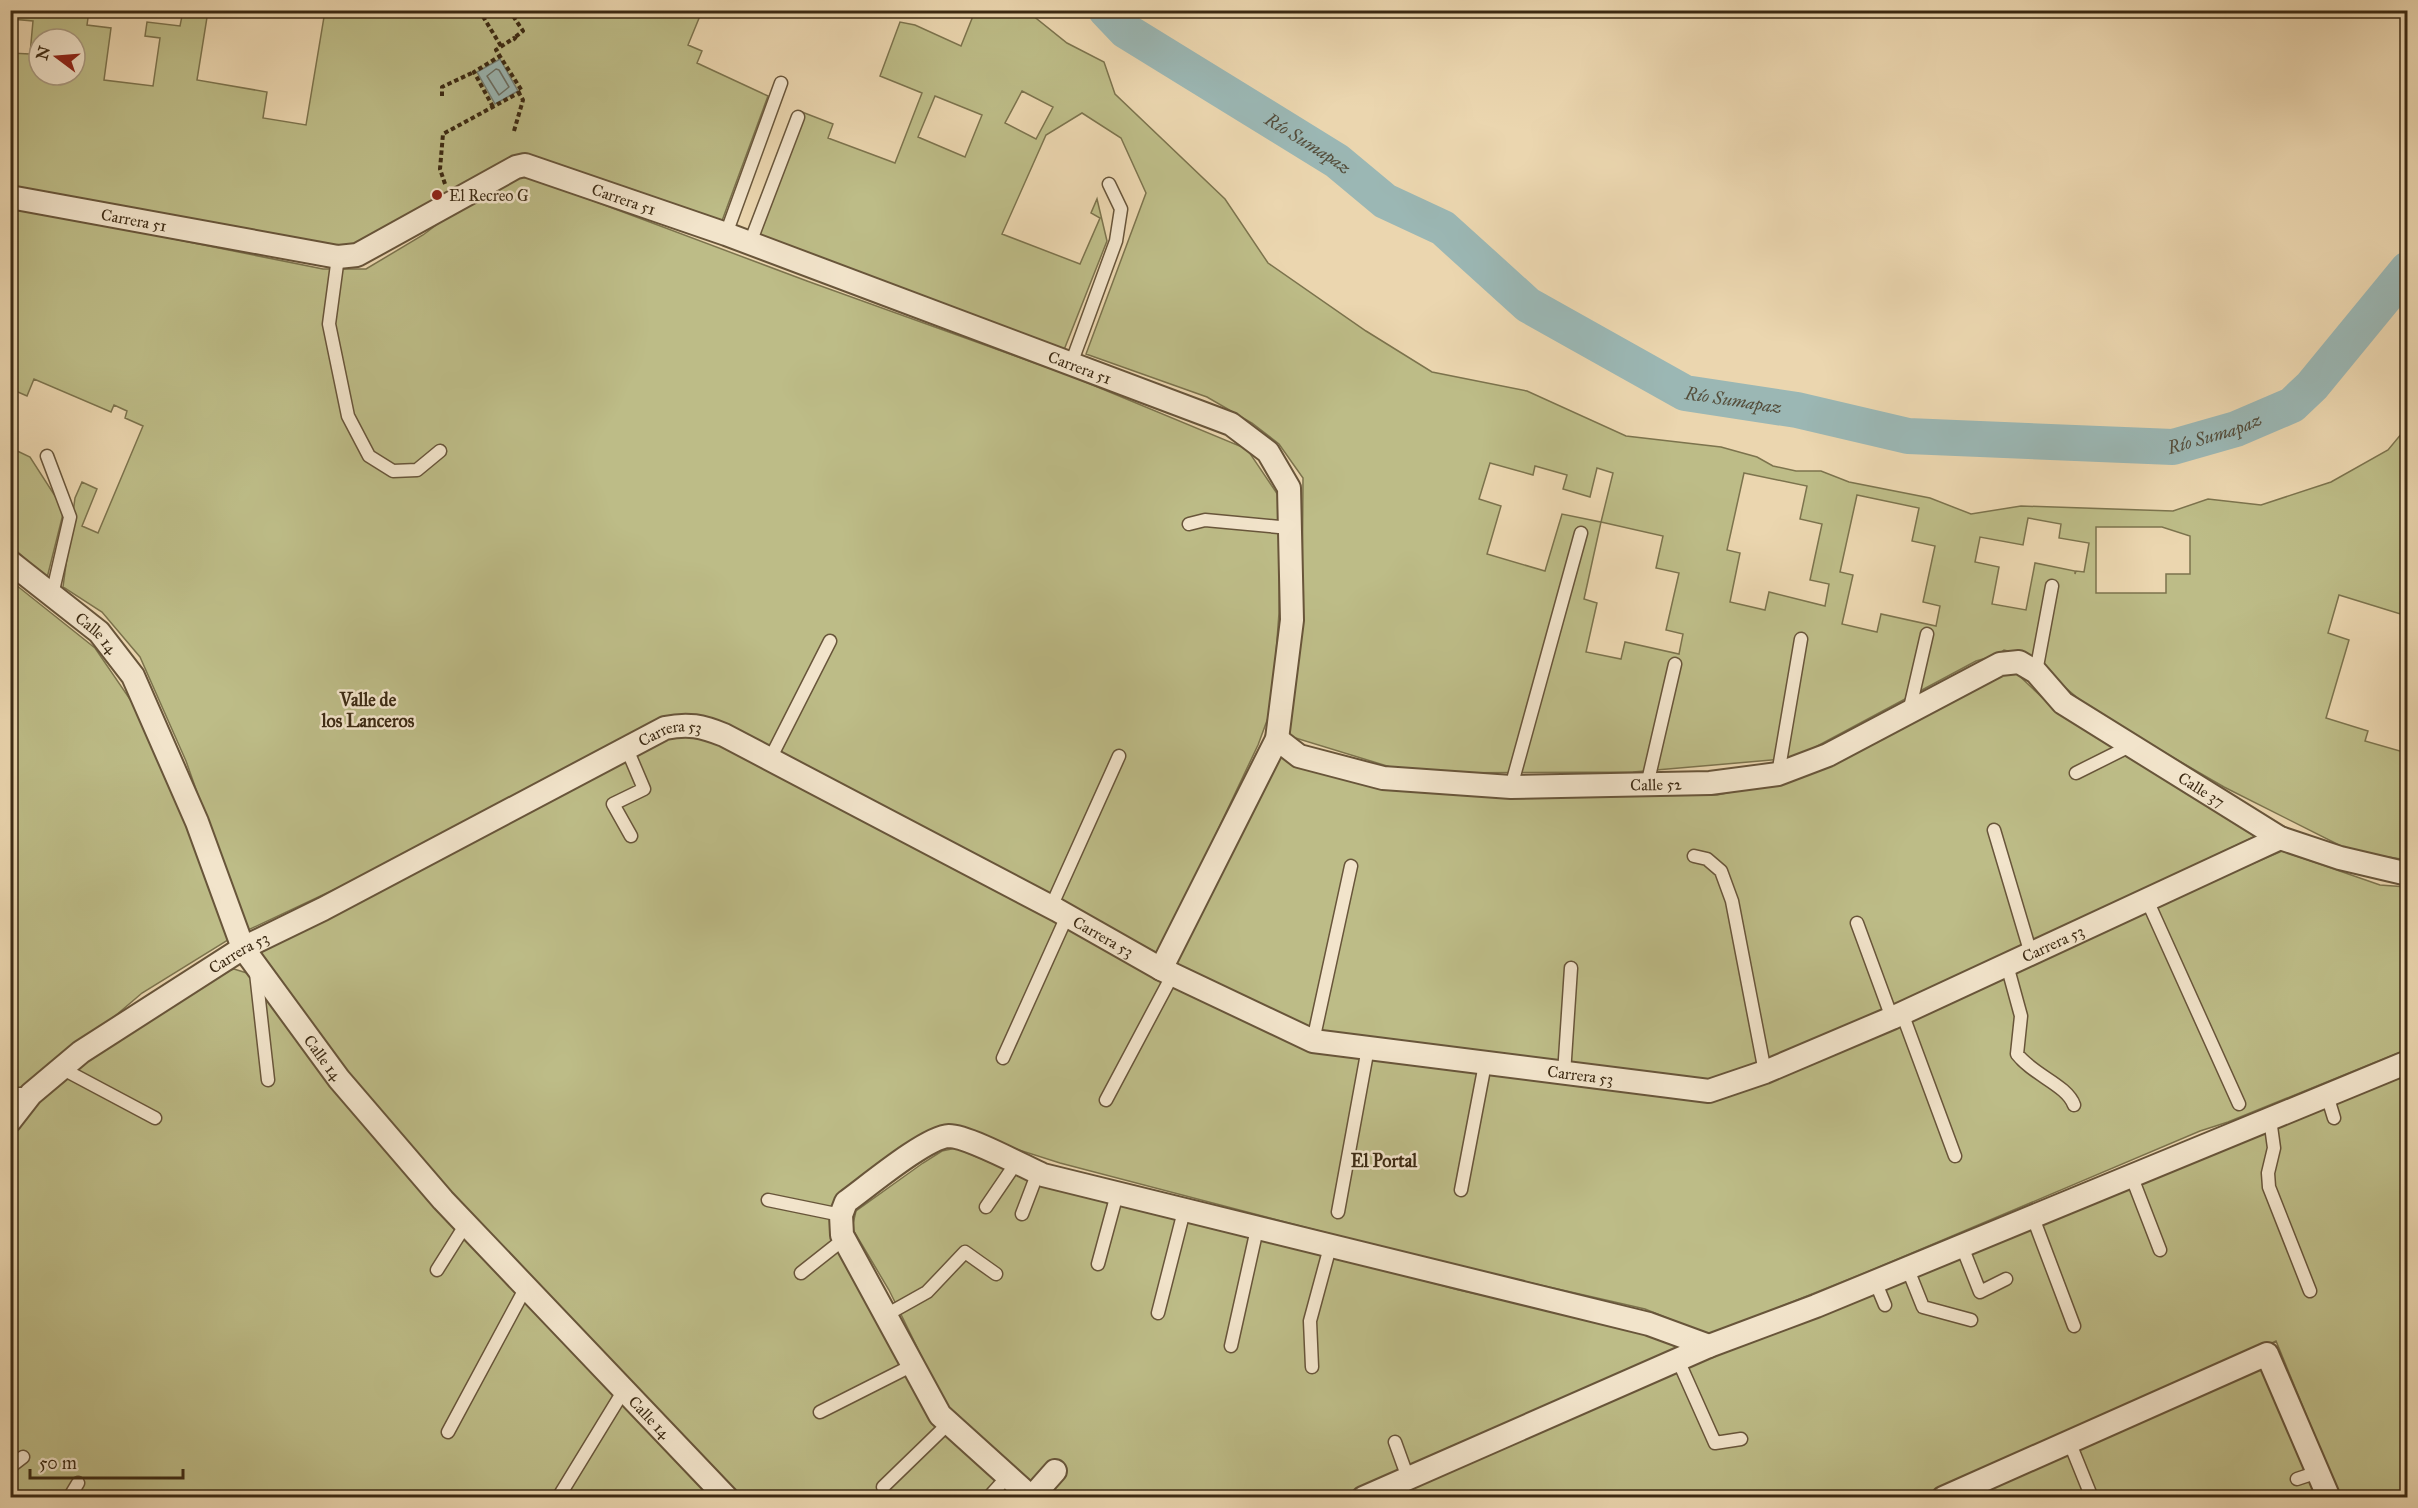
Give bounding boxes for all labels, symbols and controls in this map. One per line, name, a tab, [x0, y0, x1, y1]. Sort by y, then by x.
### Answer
north arrow	[27, 27, 87, 87]
text: N	[32, 43, 54, 62]
water label: Río Sumapaz	[1260, 108, 1356, 179]
street label: Carrera 51	[589, 180, 658, 219]
place label: El Recreo G	[449, 186, 529, 205]
marker: El Recreo G	[430, 188, 444, 202]
street label: Carrera 51	[100, 205, 168, 235]
street label: Carrera 51	[1045, 347, 1114, 388]
water label: Río Sumapaz	[1683, 382, 1783, 419]
water label: Río Sumapaz	[2164, 408, 2265, 459]
street label: Calle 14	[72, 608, 122, 658]
district label: Valle de los Lanceros	[321, 689, 415, 732]
street label: Carrera 53	[635, 717, 703, 750]
street label: Calle 37	[2175, 768, 2228, 811]
street label: Calle 52	[1630, 775, 1682, 795]
street label: Carrera 53	[1070, 912, 1137, 961]
street label: Carrera 53	[2019, 921, 2087, 966]
street label: Carrera 53	[205, 928, 272, 978]
street label: Calle 14	[300, 1031, 346, 1085]
street label: Carrera 53	[1546, 1062, 1614, 1089]
district label: El Portal	[1351, 1150, 1418, 1172]
street label: Calle 14	[625, 1392, 675, 1443]
scale bar	[30, 1442, 183, 1480]
text: 50 m	[39, 1452, 77, 1474]

